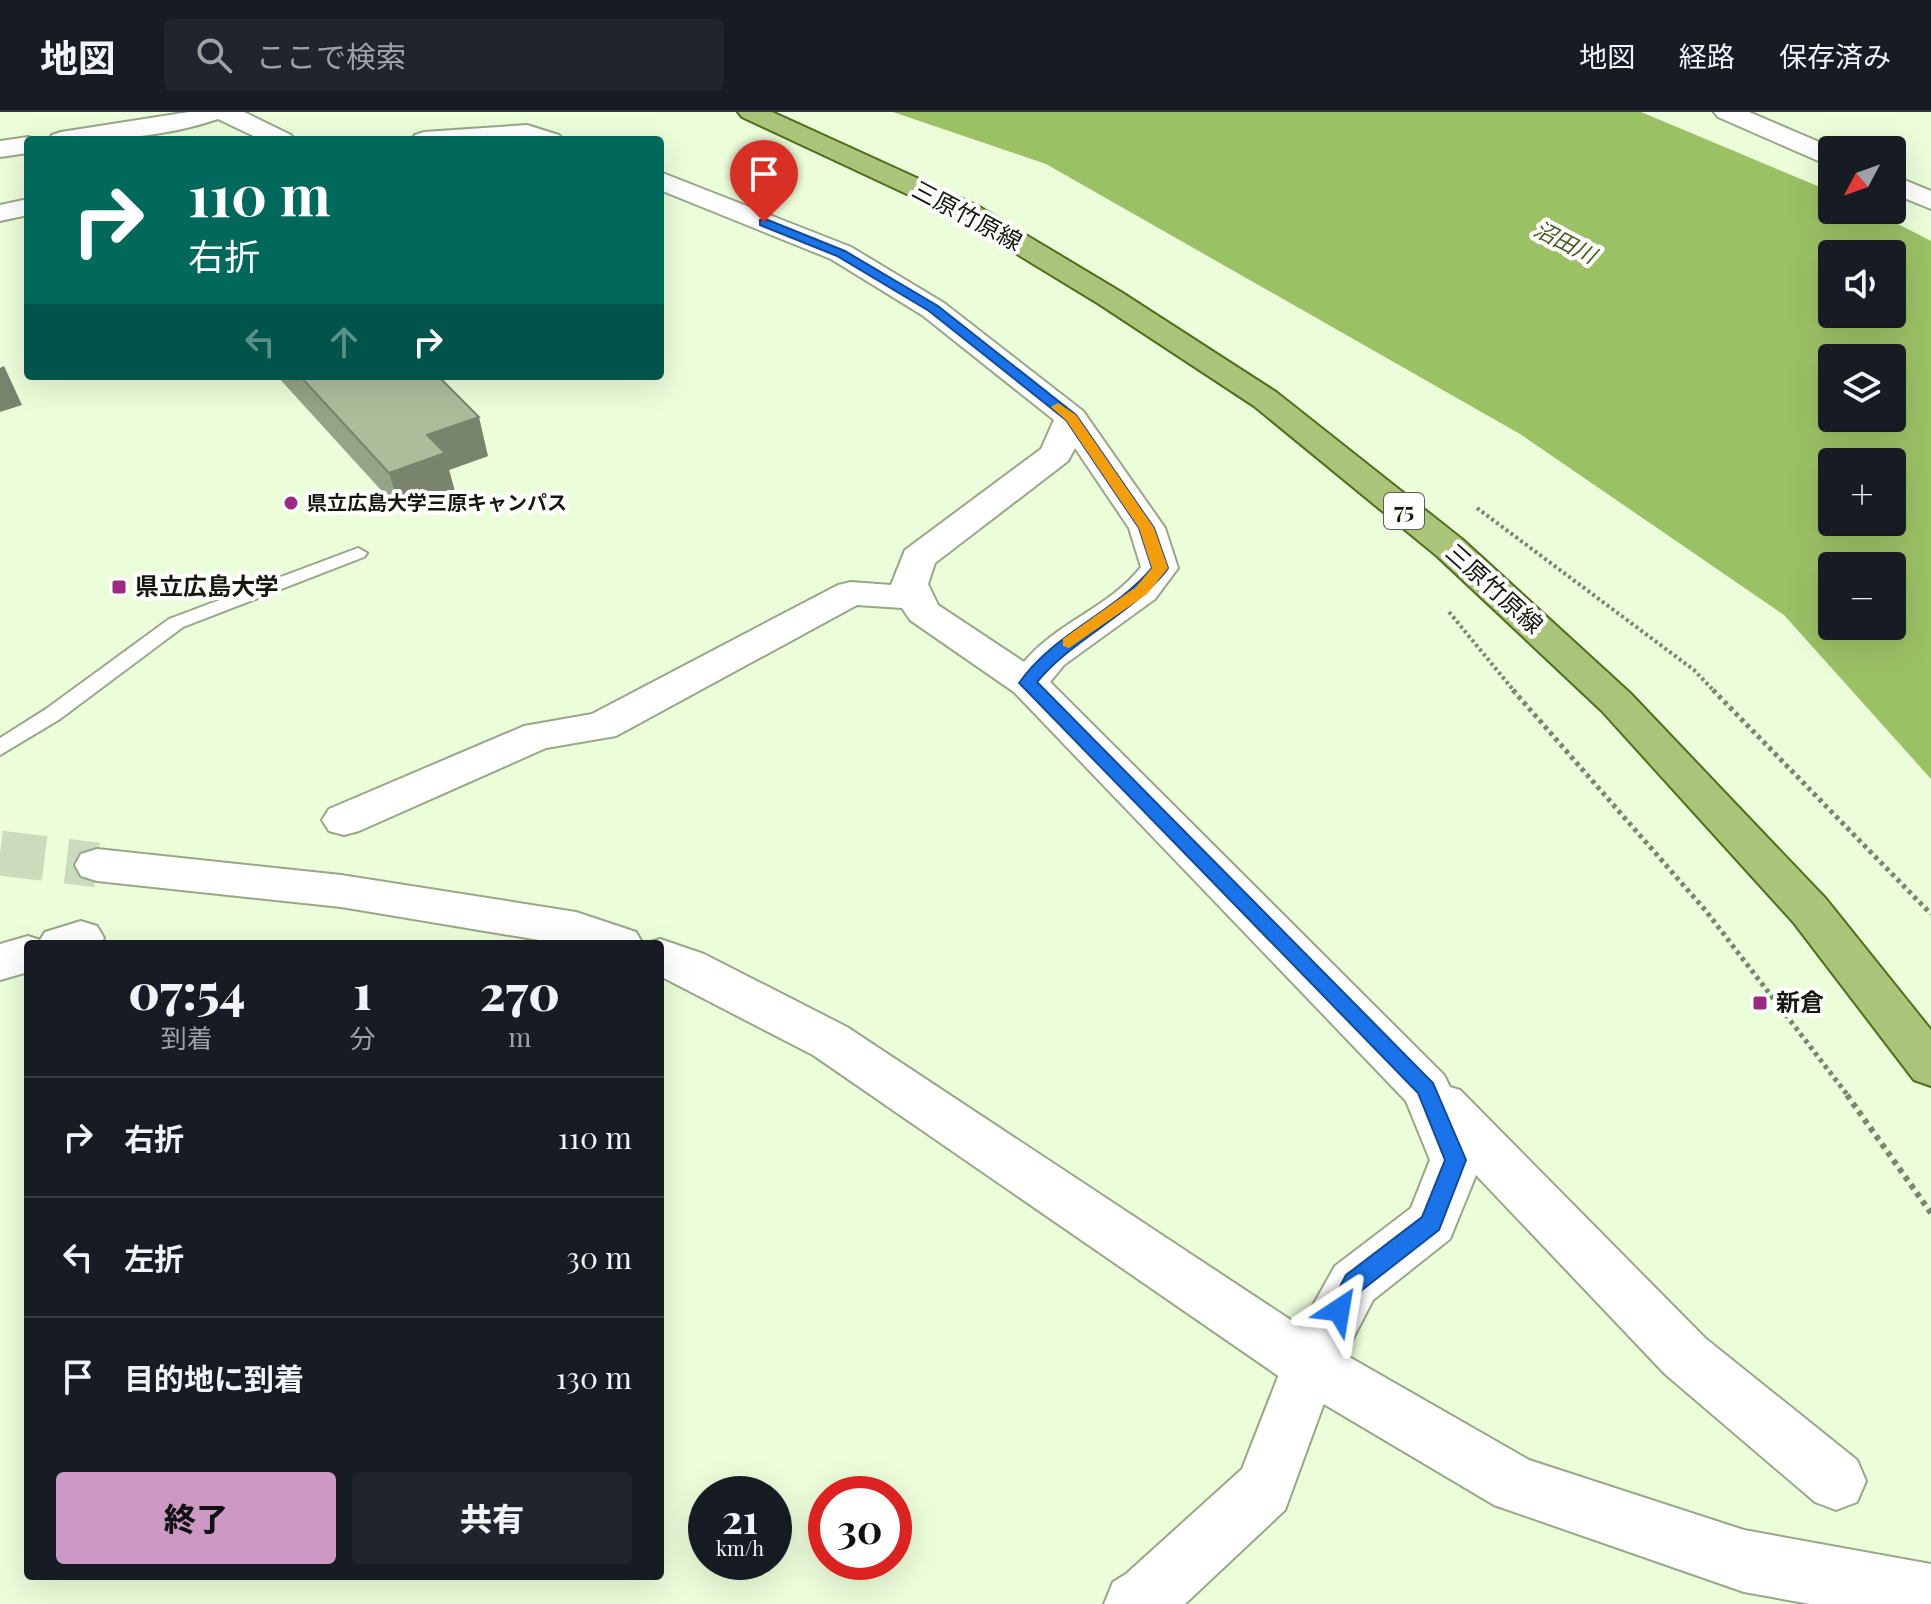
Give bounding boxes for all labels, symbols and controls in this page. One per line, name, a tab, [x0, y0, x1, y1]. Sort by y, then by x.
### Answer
search box	[164, 19, 724, 91]
text: 地図	[40, 31, 116, 82]
icon: search	[192, 33, 236, 77]
text: ここで検索	[256, 36, 406, 76]
text: 地図	[1579, 37, 1635, 74]
text: 経路	[1679, 37, 1735, 74]
text: 保存済み	[1779, 37, 1891, 74]
north arrow	[1818, 136, 1906, 224]
map controls	[1818, 136, 1906, 640]
pin	[730, 140, 798, 222]
icon: arrive	[742, 152, 786, 196]
text: 110 m	[188, 156, 331, 231]
icon: right	[56, 168, 160, 272]
street label: 三原竹原線	[907, 172, 1028, 257]
water label: 沼田川	[1529, 213, 1603, 270]
text: 右折	[188, 231, 260, 279]
button: sound	[1818, 240, 1906, 328]
icon: left	[238, 320, 282, 364]
icon: ahead	[322, 320, 366, 364]
icon: right	[406, 320, 450, 364]
button: layers	[1818, 344, 1906, 432]
button: +	[1818, 448, 1906, 536]
place label: 県立広島大学三原キャンパス	[307, 488, 567, 515]
road number: 75	[1384, 493, 1424, 529]
marker: 県立広島大学三原キャンパス	[282, 494, 300, 512]
street label: 三原竹原線	[1440, 535, 1551, 640]
button: −	[1818, 552, 1906, 640]
place label: 県立広島大学	[135, 569, 279, 601]
marker: 県立広島大学	[110, 578, 128, 596]
text: 07:54	[128, 958, 245, 1022]
text: 1	[353, 958, 372, 1022]
text: 270	[480, 959, 560, 1023]
place label: 新倉	[1776, 985, 1824, 1017]
marker: 新倉	[1751, 994, 1769, 1012]
text: m	[508, 1019, 531, 1054]
text: 到着	[161, 1020, 213, 1055]
text: 分	[350, 1020, 376, 1055]
icon: right	[56, 1115, 100, 1159]
text: 110 m	[558, 1117, 632, 1157]
text: 右折	[124, 1118, 184, 1158]
icon: left	[56, 1235, 100, 1279]
text: 30 m	[566, 1237, 632, 1277]
text: 左折	[124, 1238, 184, 1278]
position arrow	[1297, 1268, 1381, 1352]
icon: arrive	[56, 1355, 100, 1399]
text: 130 m	[556, 1357, 632, 1397]
text: 目的地に到着	[124, 1358, 304, 1398]
button: 終了	[56, 1472, 336, 1564]
button: 共有	[352, 1472, 632, 1564]
speed limit sign: 30	[808, 1476, 912, 1580]
text: 21	[722, 1491, 758, 1544]
text: km/h	[716, 1534, 764, 1561]

